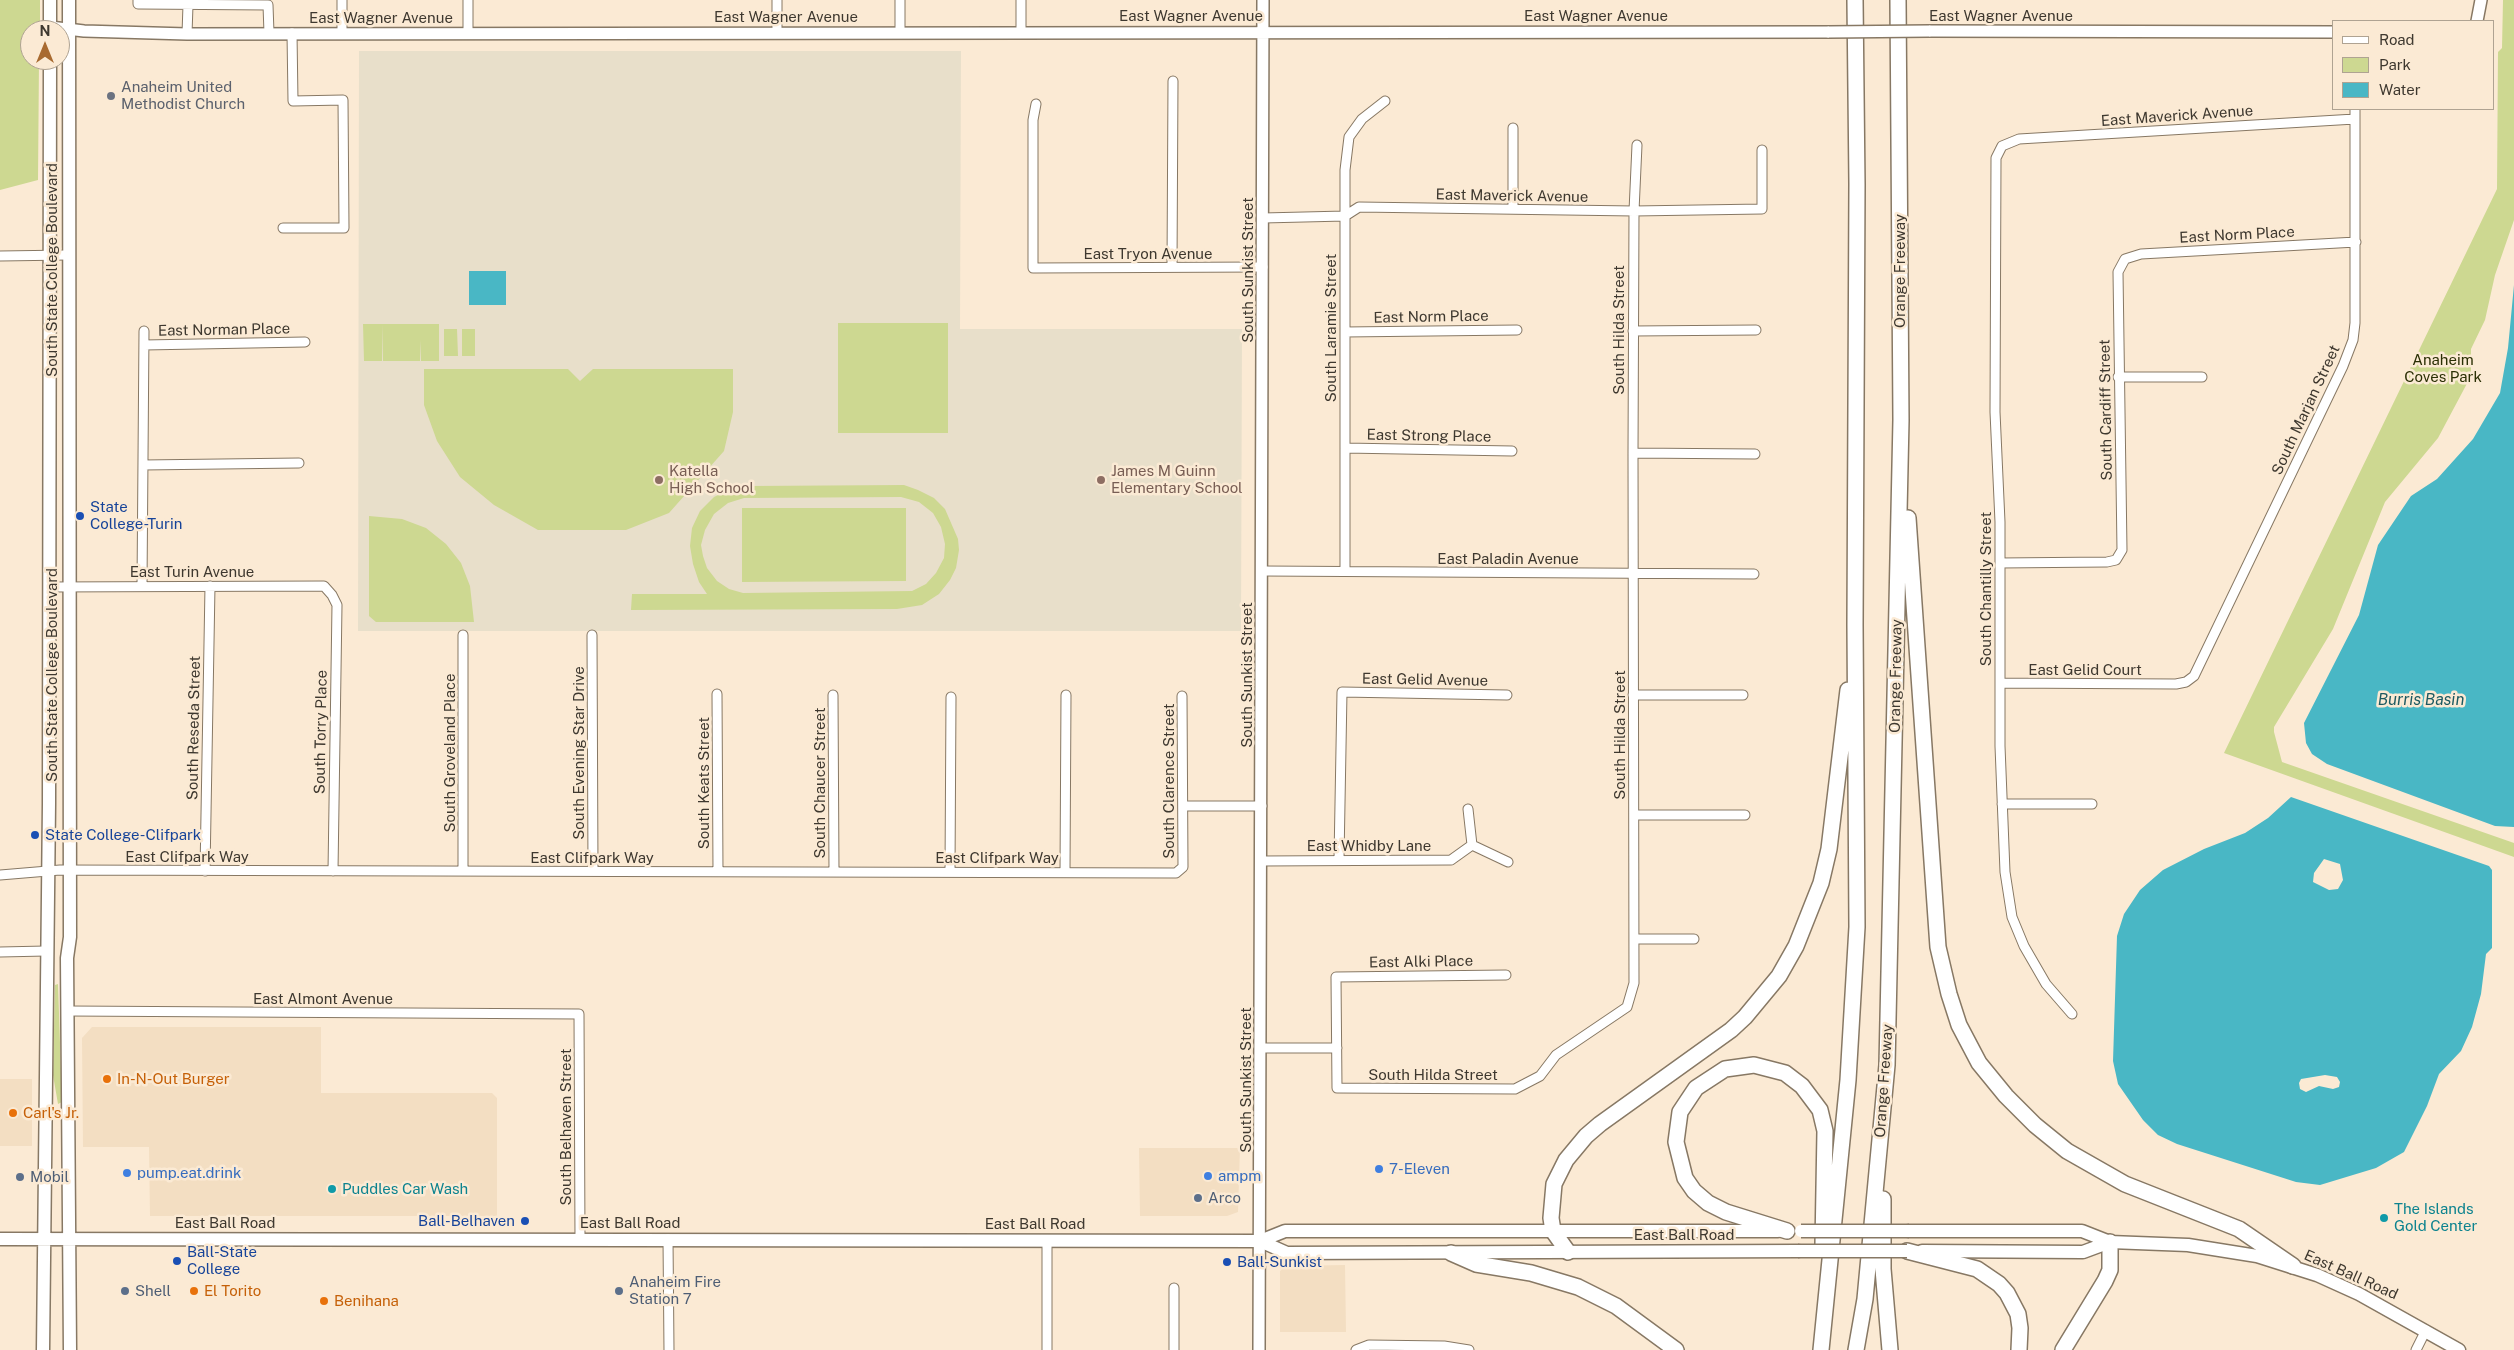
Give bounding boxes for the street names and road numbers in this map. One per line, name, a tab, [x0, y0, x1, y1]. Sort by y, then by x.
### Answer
street label: East Wagner Avenue	[1119, 7, 1263, 25]
street label: East Wagner Avenue	[1524, 7, 1668, 25]
street label: East Wagner Avenue	[1929, 7, 2073, 25]
street label: East Wagner Avenue	[714, 8, 858, 26]
street label: East Wagner Avenue	[309, 9, 453, 27]
street label: East Maverick Avenue	[2100, 102, 2254, 130]
street label: South State College Boulevard	[43, 163, 61, 377]
street label: East Maverick Avenue	[1435, 186, 1589, 206]
street label: South Sunkist Street	[1239, 197, 1257, 343]
street label: Orange Freeway	[1891, 214, 1909, 328]
street label: East Norm Place	[2179, 223, 2295, 247]
street label: East Tryon Avenue	[1084, 245, 1212, 263]
street label: South Laramie Street	[1322, 254, 1340, 402]
street label: South Hilda Street	[1610, 265, 1628, 395]
street label: East Norm Place	[1373, 307, 1489, 327]
street label: East Norman Place	[158, 320, 290, 340]
street label: South Cardiff Street	[2096, 339, 2116, 481]
street label: South Marjan Street	[2268, 342, 2344, 478]
street label: East Strong Place	[1367, 426, 1491, 446]
street label: South Chantilly Street	[1977, 512, 1995, 666]
street label: East Paladin Avenue	[1437, 550, 1579, 568]
street label: East Turin Avenue	[130, 563, 254, 581]
street label: South State College Boulevard	[43, 568, 61, 782]
street label: South Sunkist Street	[1238, 602, 1256, 748]
street label: Orange Freeway	[1886, 619, 1906, 733]
street label: South Reseda Street	[184, 656, 204, 800]
street label: East Gelid Court	[2028, 661, 2142, 679]
street label: South Evening Star Drive	[570, 666, 588, 840]
street label: South Torry Place	[311, 670, 331, 794]
street label: East Gelid Avenue	[1362, 670, 1488, 690]
street label: South Hilda Street	[1611, 670, 1629, 800]
street label: South Groveland Place	[441, 673, 459, 833]
street label: South Clarence Street	[1160, 703, 1178, 859]
street label: South Chaucer Street	[811, 707, 829, 859]
street label: South Keats Street	[695, 717, 713, 849]
street label: East Whidby Lane	[1307, 837, 1431, 855]
street label: East Clifpark Way	[125, 848, 249, 866]
street label: East Clifpark Way	[530, 849, 654, 867]
street label: East Clifpark Way	[935, 849, 1059, 867]
street label: East Alki Place	[1369, 952, 1473, 972]
street label: East Almont Avenue	[253, 990, 393, 1008]
street label: South Sunkist Street	[1237, 1007, 1255, 1153]
street label: Orange Freeway	[1871, 1024, 1897, 1138]
street label: South Belhaven Street	[557, 1048, 575, 1206]
street label: South Hilda Street	[1368, 1066, 1498, 1084]
street label: East Ball Road	[175, 1214, 275, 1232]
street label: East Ball Road	[580, 1214, 680, 1232]
street label: East Ball Road	[985, 1215, 1085, 1233]
street label: East Ball Road	[1634, 1226, 1734, 1244]
street label: East Ball Road	[2301, 1246, 2401, 1304]

